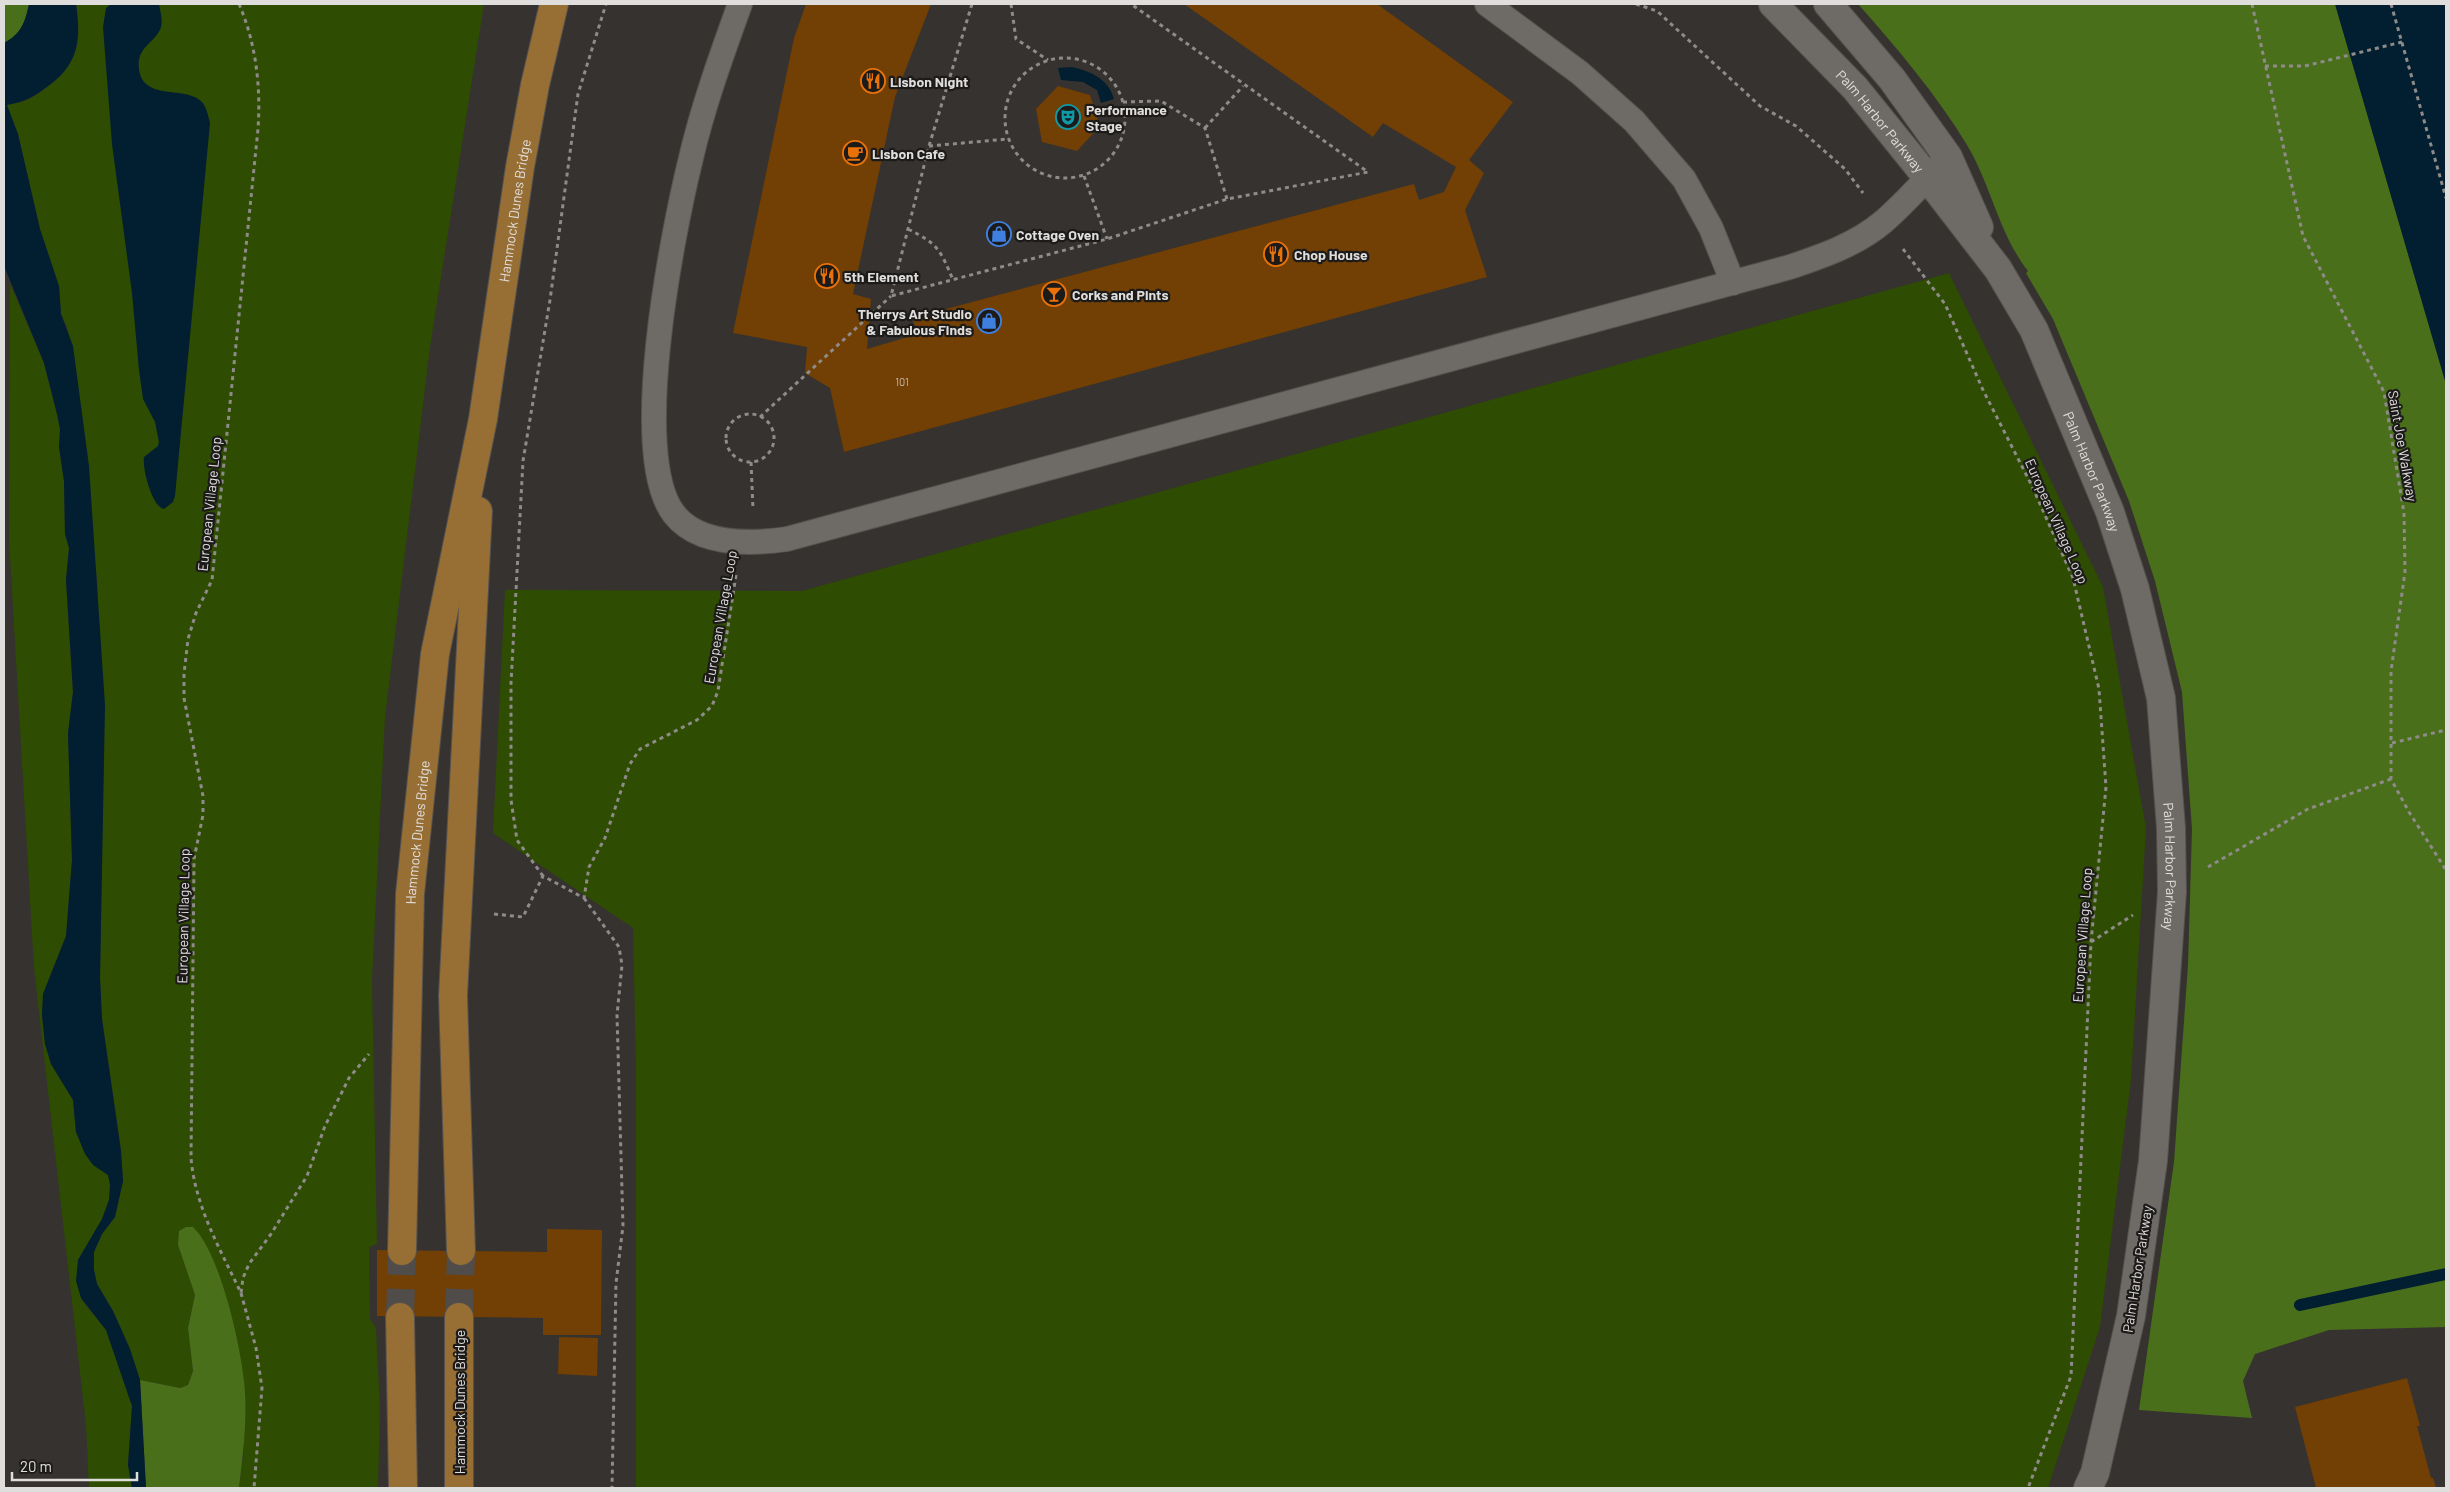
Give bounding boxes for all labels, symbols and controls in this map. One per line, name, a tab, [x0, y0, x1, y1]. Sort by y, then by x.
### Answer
street label: Palm Harbor Parkway	[1833, 66, 1929, 176]
restaurant icon: Lisbon Night	[860, 68, 886, 94]
place label: Lisbon Night	[890, 73, 968, 90]
place label: Performance Stage	[1086, 101, 1167, 134]
theatre icon: Performance Stage	[1055, 104, 1081, 130]
street label: Hammock Dunes Bridge	[495, 138, 533, 283]
cafe icon: Lisbon Cafe	[842, 140, 868, 166]
place label: Lisbon Cafe	[872, 145, 945, 162]
shop icon: Cottage Oven	[986, 221, 1012, 247]
place label: Cottage Oven	[1016, 226, 1099, 243]
restaurant icon: Chop House	[1263, 241, 1289, 267]
place label: Chop House	[1294, 246, 1368, 263]
restaurant icon: 5th Element	[814, 263, 840, 289]
place label: 5th Element	[844, 268, 919, 285]
bar icon: Corks and Pints	[1041, 281, 1067, 307]
place label: Corks and Pints	[1072, 286, 1168, 303]
place label: Therrys Art Studio & Fabulous Finds	[858, 305, 972, 338]
shop icon: Therrys Art Studio & Fabulous Finds	[976, 308, 1002, 334]
house number: 101	[895, 375, 909, 388]
street label: Saint Joe Walkway	[2385, 389, 2421, 504]
street label: Palm Harbor Parkway	[2060, 409, 2124, 534]
street label: European Village Loop	[193, 436, 225, 572]
street label: European Village Loop	[2022, 456, 2092, 586]
street label: European Village Loop	[700, 549, 740, 685]
street label: Hammock Dunes Bridge	[401, 760, 432, 905]
street label: Palm Harbor Parkway	[2161, 802, 2181, 932]
street label: European Village Loop	[173, 848, 193, 984]
street label: European Village Loop	[2069, 867, 2095, 1003]
street label: Palm Harbor Parkway	[2119, 1204, 2156, 1334]
street label: Hammock Dunes Bridge	[451, 1330, 468, 1474]
scale bar	[12, 1450, 138, 1482]
text: 20 m	[20, 1457, 52, 1475]

